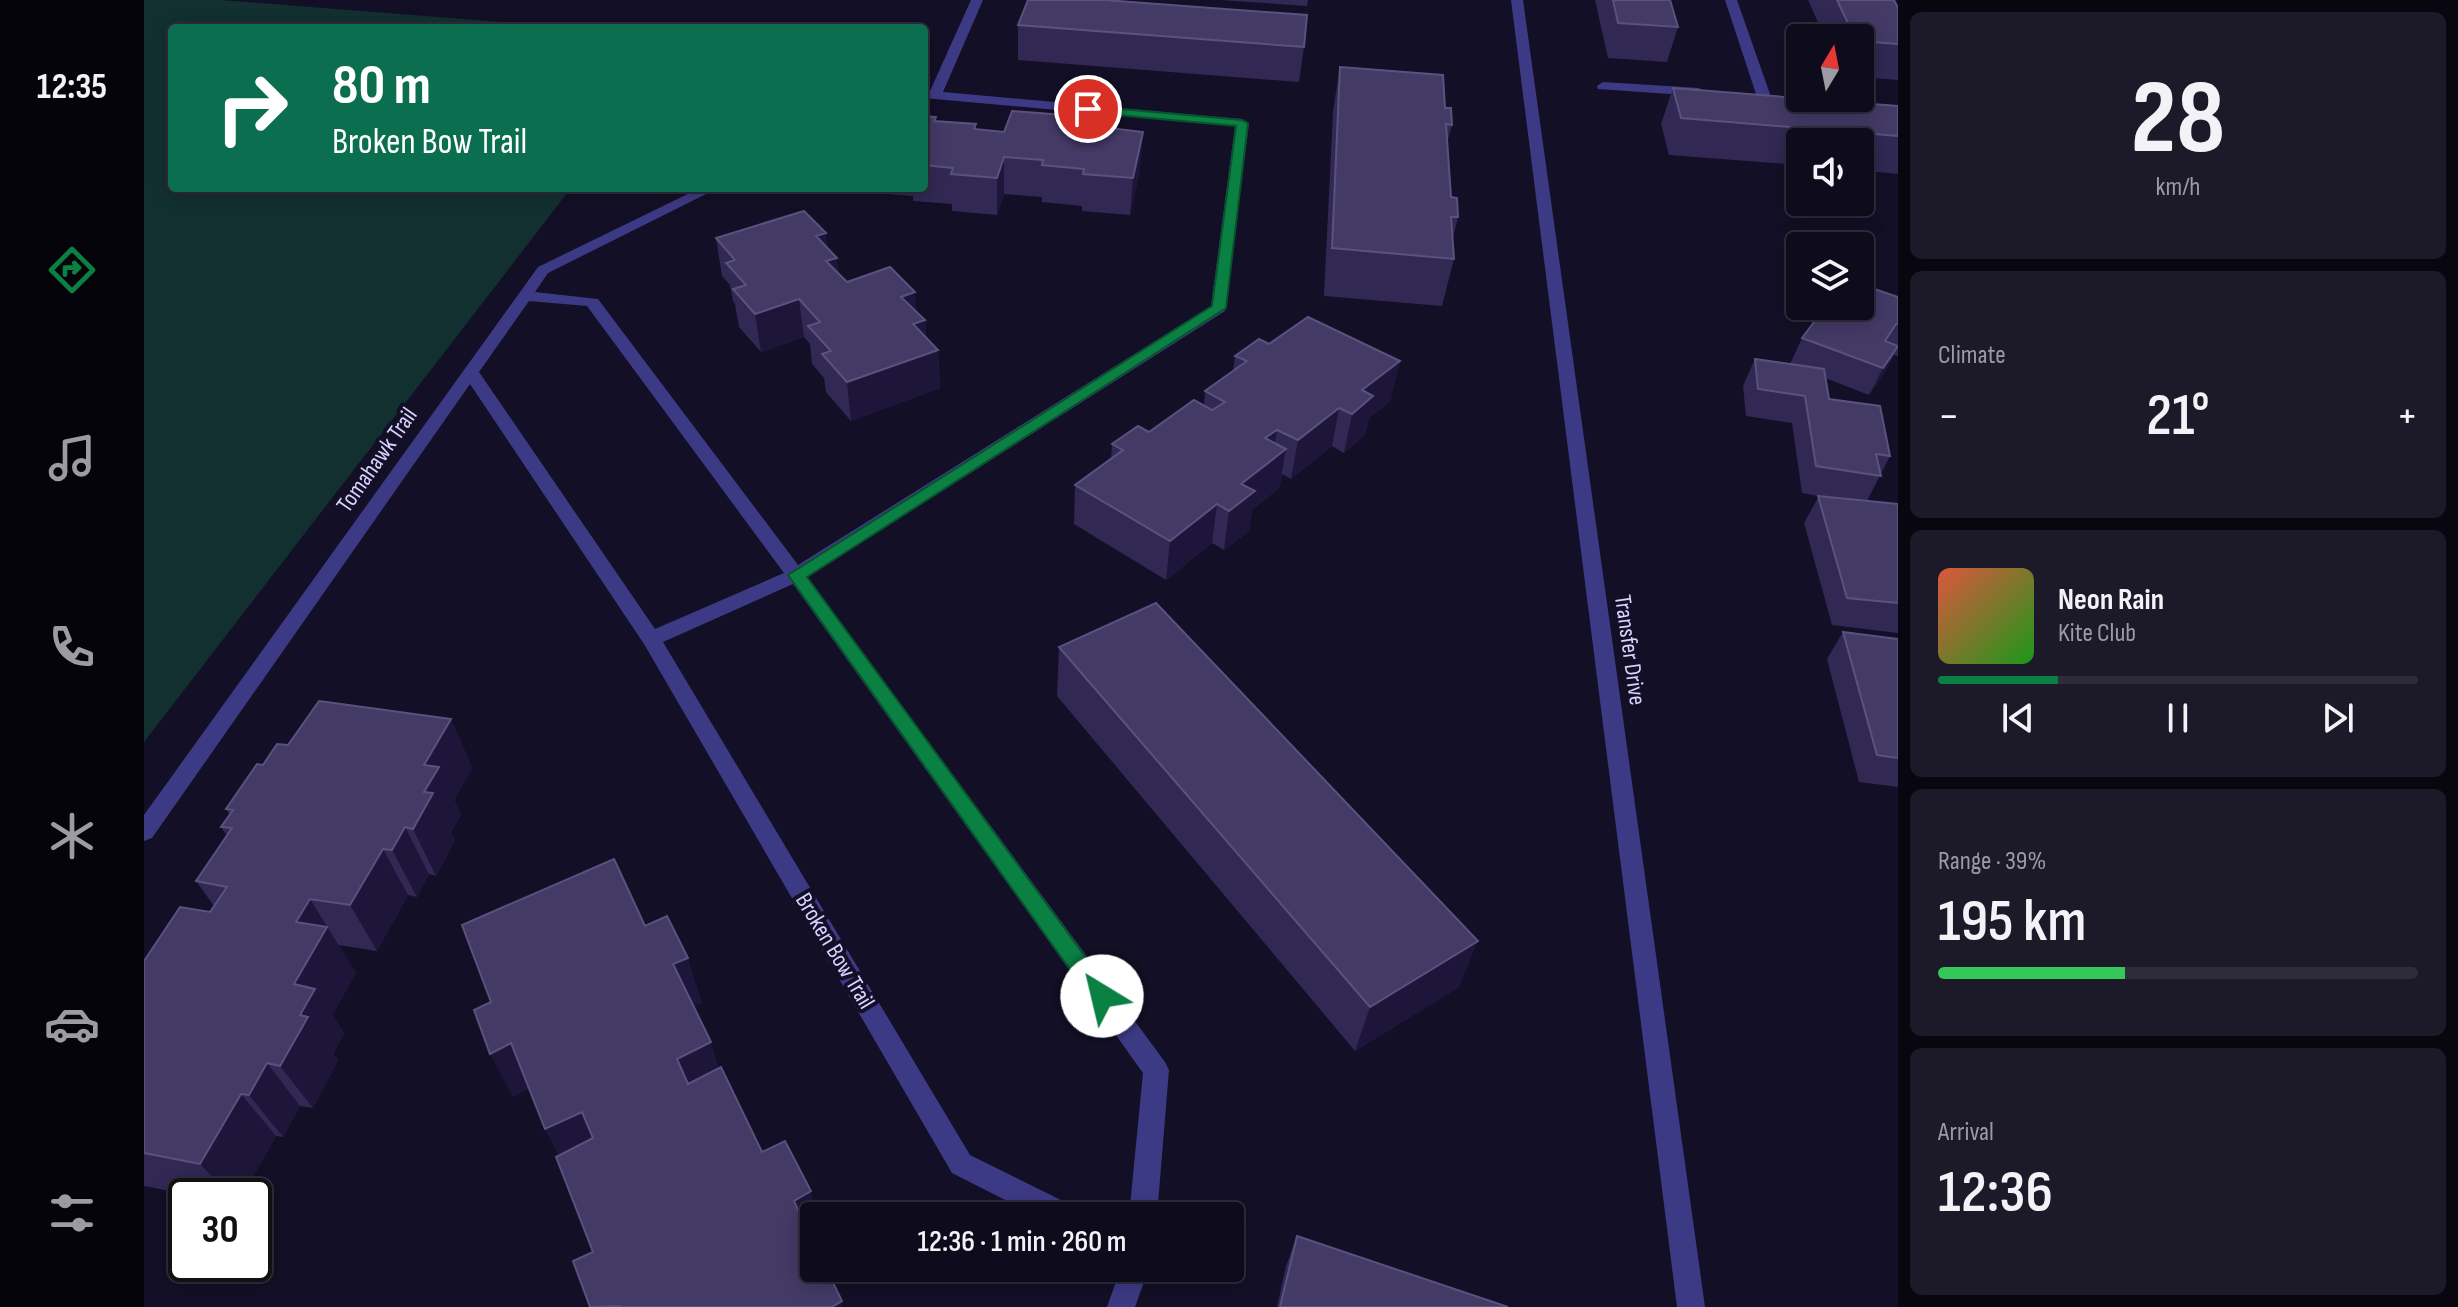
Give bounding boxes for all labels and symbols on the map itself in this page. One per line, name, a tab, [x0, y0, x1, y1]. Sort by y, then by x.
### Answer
north arrow	[1786, 24, 1874, 112]
pin	[1054, 75, 1122, 143]
street label: Tomahawk Trail	[330, 402, 424, 518]
street label: Transfer Drive	[1608, 593, 1652, 707]
street label: Broken Bow Trail	[789, 888, 881, 1014]
position arrow	[1060, 954, 1144, 1038]
speed limit sign: 30	[168, 1178, 272, 1282]

